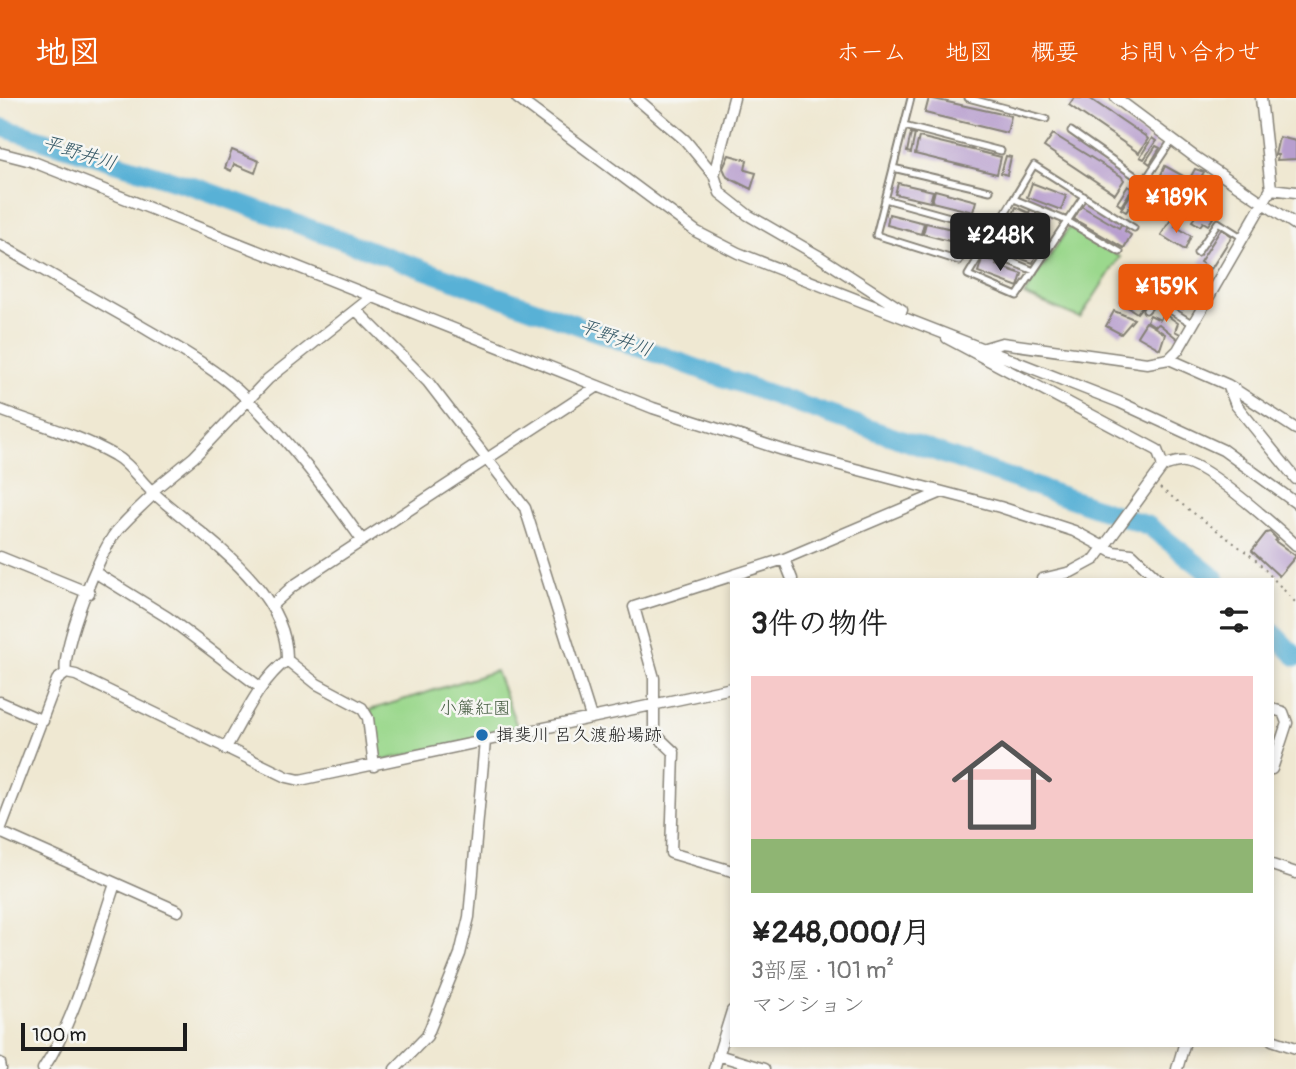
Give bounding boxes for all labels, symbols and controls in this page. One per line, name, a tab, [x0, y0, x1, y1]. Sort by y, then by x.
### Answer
text: 地図	[35, 32, 101, 73]
text: ホーム	[836, 38, 907, 67]
text: 地図	[945, 38, 993, 67]
text: 概要	[1031, 38, 1079, 67]
text: お問い合わせ	[1117, 38, 1261, 67]
water label: 平野井川	[40, 130, 120, 176]
pin: ¥189K	[1127, 176, 1225, 235]
text: ¥189K	[1145, 183, 1207, 212]
pin: ¥248K	[951, 214, 1049, 273]
text: ¥248K	[966, 221, 1034, 250]
pin: ¥159K	[1117, 264, 1215, 324]
text: ¥159K	[1134, 272, 1198, 301]
water label: 平野井川	[576, 314, 655, 362]
icon: filters	[1215, 601, 1253, 639]
text: 3件の物件	[751, 605, 888, 642]
park label: 小簾紅園	[439, 697, 511, 720]
icon: home	[939, 722, 1065, 848]
place label: 揖斐川 呂久渡船場跡	[496, 724, 662, 747]
marker: 揖斐川 呂久渡船場跡	[474, 727, 490, 743]
text: ¥248,000/月	[751, 914, 931, 951]
text: 3部屋 · 101 m²	[751, 956, 894, 985]
text: マンション	[751, 990, 865, 1019]
scale bar	[21, 1020, 187, 1052]
text: 100 m	[32, 1023, 86, 1047]

